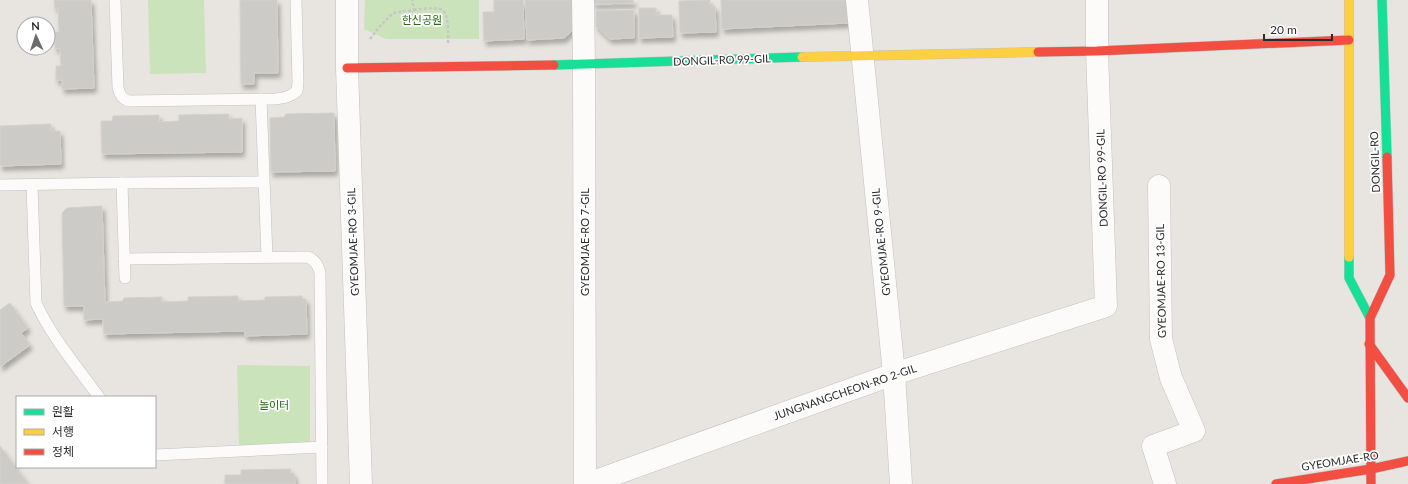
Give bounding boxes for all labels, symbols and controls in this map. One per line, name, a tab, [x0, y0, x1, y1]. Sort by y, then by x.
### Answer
park label: 한신공원	[402, 13, 442, 26]
north arrow	[16, 16, 56, 56]
scale bar	[1264, 16, 1332, 42]
text: N	[31, 19, 40, 32]
text: 20 m	[1270, 22, 1297, 37]
street label: DONGIL-RO 99-GIL	[673, 51, 771, 68]
street label: DONGIL-RO 99-GIL	[1093, 129, 1110, 227]
street label: DONGIL-RO	[1367, 131, 1382, 193]
street label: GYEOMJAE-RO 3-GIL	[344, 187, 361, 296]
street label: GYEOMJAE-RO 9-GIL	[868, 187, 893, 296]
street label: GYEOMJAE-RO 7-GIL	[578, 188, 591, 296]
street label: GYEOMJAE-RO 13-GIL	[1153, 223, 1168, 338]
street label: JUNGNANGCHEON-RO 2-GIL	[772, 361, 918, 422]
legend	[16, 396, 156, 468]
park label: 놀이터	[259, 398, 289, 411]
text: 원활	[52, 404, 74, 419]
text: 서행	[52, 424, 74, 439]
text: 정체	[52, 444, 74, 459]
street label: GYEOMJAE-RO	[1300, 448, 1380, 473]

